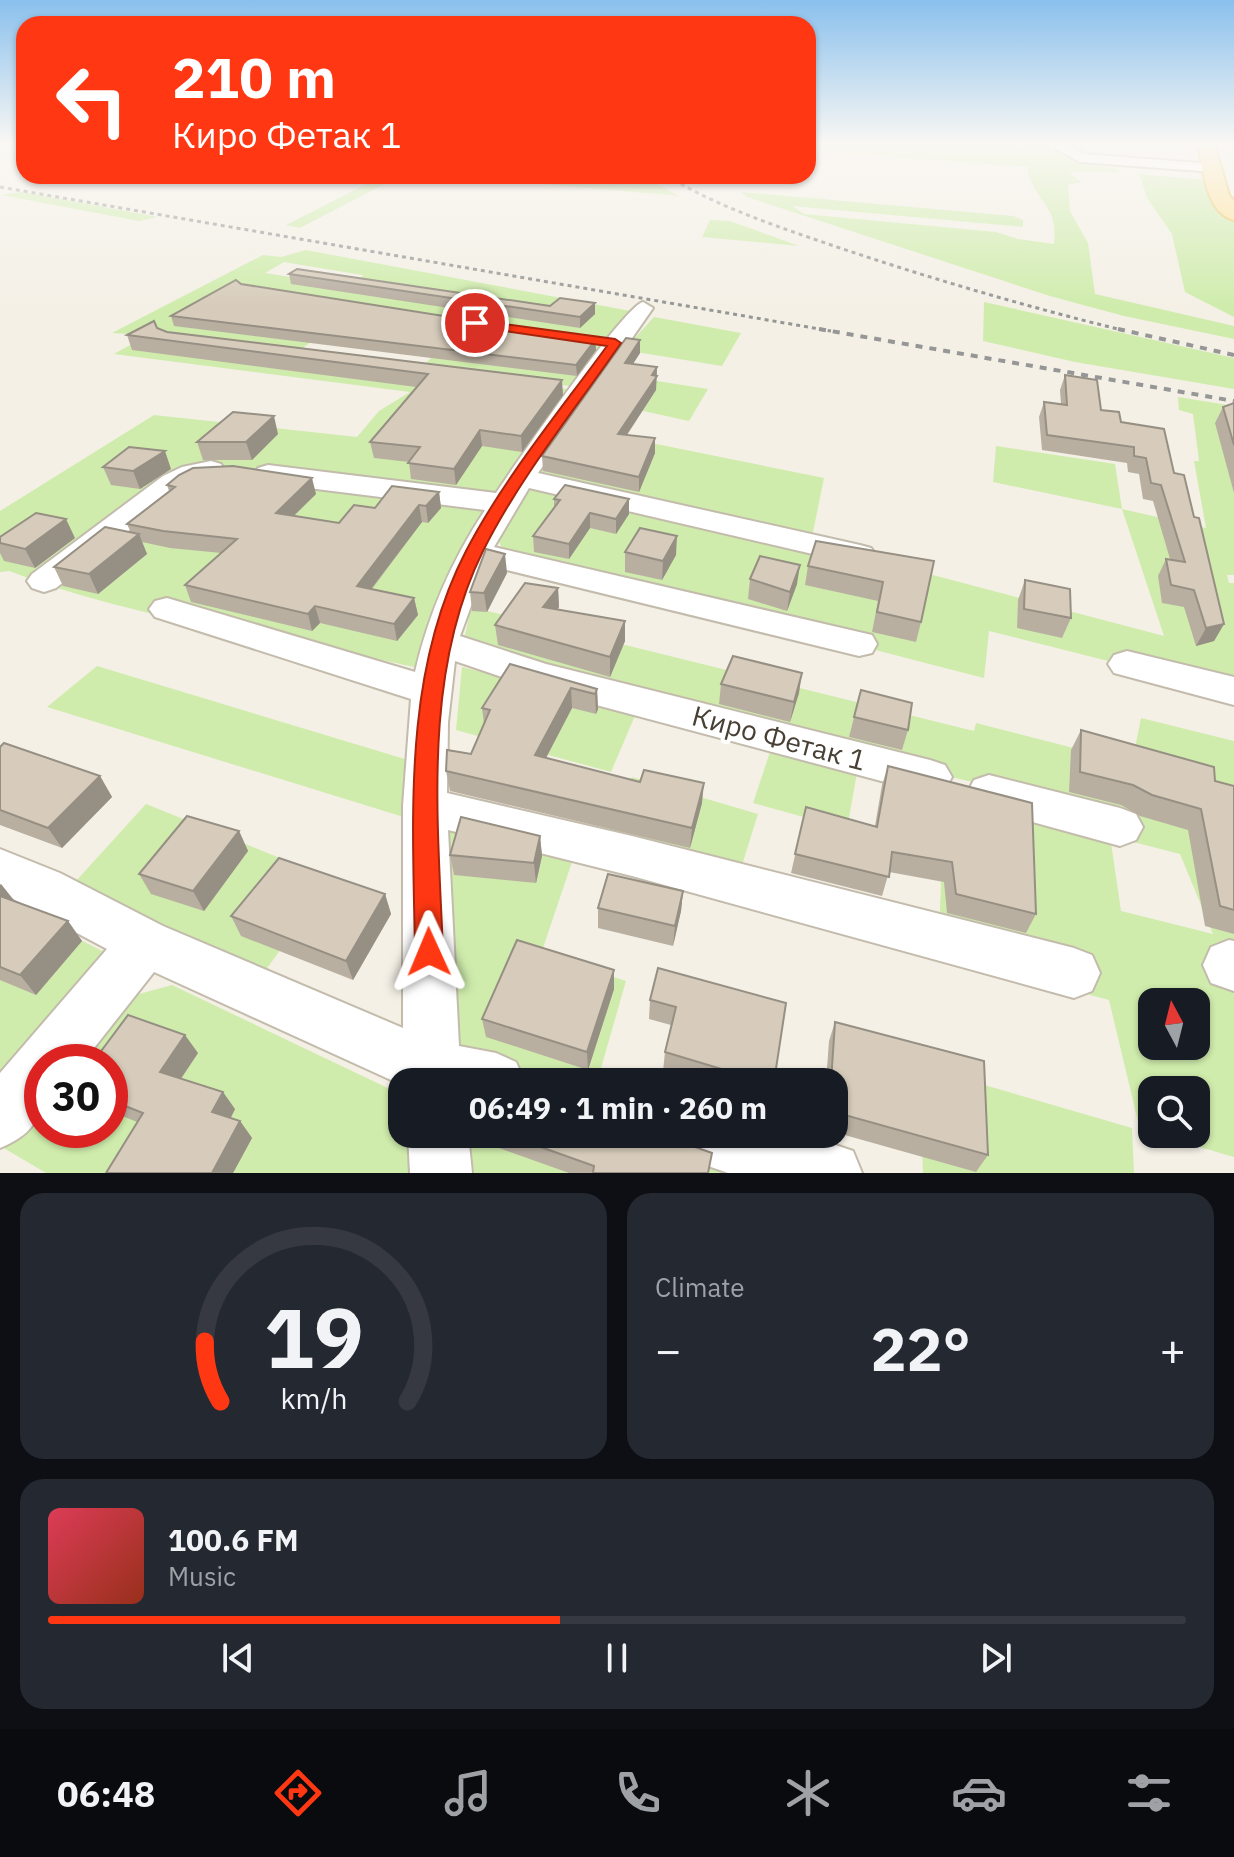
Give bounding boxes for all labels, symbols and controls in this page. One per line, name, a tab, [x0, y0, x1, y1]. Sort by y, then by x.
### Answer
text: 210 m	[172, 41, 336, 113]
icon: left	[40, 48, 144, 152]
text: Киро Фетак 1	[172, 111, 402, 158]
pin	[441, 289, 509, 357]
icon: arrive	[453, 301, 497, 345]
street label: Киро Фетак 1	[688, 697, 870, 778]
position arrow	[387, 910, 471, 994]
north arrow	[1138, 988, 1210, 1060]
map controls	[1138, 988, 1210, 1148]
speed limit sign: 30	[24, 1044, 128, 1148]
button: search	[1138, 1076, 1210, 1148]
text: 06:49 · 1 min · 260 m	[469, 1088, 767, 1127]
text: Climate	[655, 1270, 745, 1304]
text: 19	[264, 1283, 363, 1391]
text: 22°	[870, 1309, 971, 1388]
text: −	[655, 1321, 681, 1378]
text: +	[1160, 1321, 1186, 1378]
text: km/h	[280, 1380, 347, 1417]
text: 100.6 FM	[168, 1520, 299, 1559]
text: Music	[168, 1559, 236, 1593]
icon: previous	[216, 1636, 260, 1680]
icon: pause	[595, 1636, 639, 1680]
icon: next	[974, 1636, 1018, 1680]
icon: directions	[270, 1765, 326, 1821]
icon: music	[440, 1765, 496, 1821]
icon: phone	[610, 1765, 666, 1821]
icon: climate	[780, 1765, 836, 1821]
icon: car	[951, 1765, 1007, 1821]
icon: filters	[1121, 1765, 1177, 1821]
text: 06:48	[57, 1770, 155, 1817]

